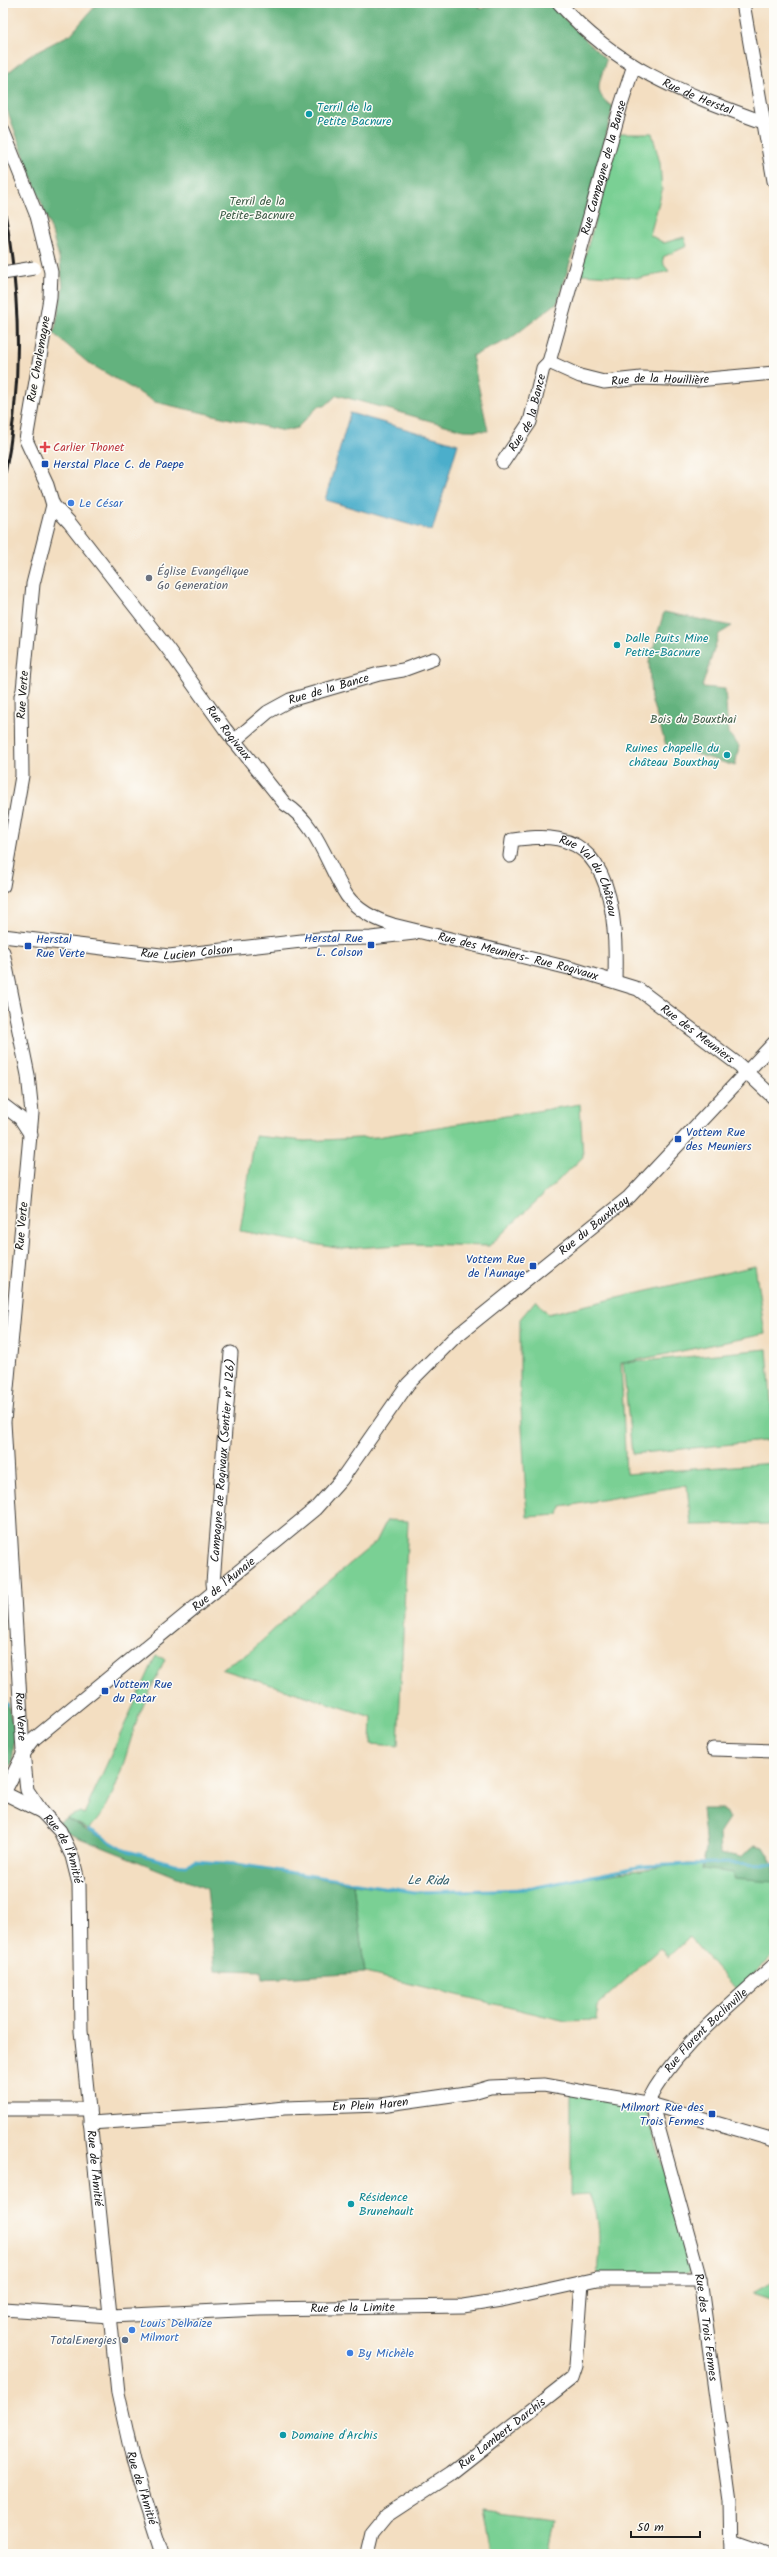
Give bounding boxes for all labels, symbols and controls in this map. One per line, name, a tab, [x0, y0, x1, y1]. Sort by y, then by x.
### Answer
street label: Rue de Herstal	[659, 73, 736, 120]
street label: Rue Campagne de la Banse	[576, 97, 632, 237]
place label: Terril de la Petite Bacnure	[317, 98, 392, 131]
marker: Terril de la Petite Bacnure	[304, 109, 314, 119]
park label: Terril de la Petite-Bacnure	[219, 192, 295, 225]
street label: Rue Charlemagne	[22, 314, 56, 404]
street label: Rue de la Houillière	[610, 368, 710, 391]
street label: Rue de la Bance	[503, 371, 551, 455]
place label: Carlier Thonet	[53, 438, 125, 457]
marker: Carlier Thonet	[40, 442, 50, 452]
place label: Herstal Place C. de Paepe	[53, 455, 185, 474]
marker: Herstal Place C. de Paepe	[40, 459, 50, 469]
place label: Le César	[79, 494, 124, 513]
marker: Le César	[66, 498, 76, 508]
place label: Église Evangélique Go Generation	[157, 562, 249, 595]
marker: Église Evangélique Go Generation	[144, 573, 154, 583]
place label: Dalle Puits Mine Petite-Bacnure	[625, 629, 709, 662]
marker: Dalle Puits Mine Petite-Bacnure	[612, 640, 622, 650]
street label: Rue de la Bance	[286, 668, 372, 709]
street label: Rue Verte	[12, 669, 34, 720]
street label: Rue Rogivaux	[201, 701, 257, 765]
park label: Bois du Bouxthai	[650, 710, 737, 729]
place label: Ruines chapelle du château Bouxthay	[625, 739, 719, 772]
marker: Ruines chapelle du château Bouxthay	[722, 750, 732, 760]
street label: Rue Val du Château	[557, 830, 622, 918]
street label: Rue des Meuniers- Rue Rogivaux	[436, 927, 601, 986]
place label: Herstal Rue L. Colson	[304, 929, 364, 962]
place label: Herstal Rue Verte	[36, 930, 85, 963]
street label: Rue Lucien Colson	[139, 939, 234, 966]
marker: Herstal Rue L. Colson	[366, 940, 376, 950]
marker: Herstal Rue Verte	[23, 941, 33, 951]
street label: Rue des Meuniers	[656, 1000, 739, 1068]
place label: Vottem Rue des Meuniers	[686, 1123, 752, 1156]
marker: Vottem Rue des Meuniers	[673, 1134, 683, 1144]
street label: Rue du Bouxhtay	[554, 1191, 634, 1260]
street label: Rue Verte	[10, 1200, 34, 1251]
place label: Vottem Rue de l'Aunaye	[466, 1250, 526, 1283]
marker: Vottem Rue de l'Aunaye	[528, 1261, 538, 1271]
street label: Campagne de Rogivaux (Sentier n° 126)	[205, 1358, 240, 1563]
street label: Rue de l'Aunaie	[187, 1552, 260, 1616]
place label: Vottem Rue du Patar	[113, 1675, 173, 1708]
marker: Vottem Rue du Patar	[100, 1686, 110, 1696]
street label: Rue Verte	[10, 1692, 32, 1742]
street label: Rue de l'Amitié	[39, 1809, 88, 1886]
water label: Le Rida	[407, 1870, 450, 1892]
street label: Rue Florent Boclinville	[659, 1983, 752, 2077]
street label: En Plein Haren	[332, 2092, 410, 2116]
place label: Milmort Rue des Trois Fermes	[621, 2098, 704, 2131]
marker: Milmort Rue des Trois Fermes	[707, 2109, 717, 2119]
street label: Rue de l'Amitié	[82, 2129, 108, 2208]
place label: Résidence Brunehault	[359, 2188, 414, 2221]
marker: Résidence Brunehault	[346, 2199, 356, 2209]
street label: Rue des Trois Fermes	[689, 2271, 723, 2382]
street label: Rue de la Limite	[310, 2297, 396, 2318]
place label: Louis Delhaize Milmort	[140, 2314, 213, 2347]
marker: Louis Delhaize Milmort	[127, 2325, 137, 2335]
place label: TotalEnergies	[50, 2331, 117, 2350]
marker: TotalEnergies	[120, 2335, 130, 2345]
place label: By Michèle	[358, 2344, 414, 2363]
marker: By Michèle	[345, 2348, 355, 2358]
street label: Rue Lambert Darchis	[454, 2393, 550, 2474]
place label: Domaine d'Archis	[291, 2426, 378, 2445]
marker: Domaine d'Archis	[278, 2430, 288, 2440]
street label: Rue de l'Amitié	[122, 2449, 163, 2528]
scale bar	[631, 2513, 700, 2539]
text: 50 m	[637, 2518, 664, 2537]

